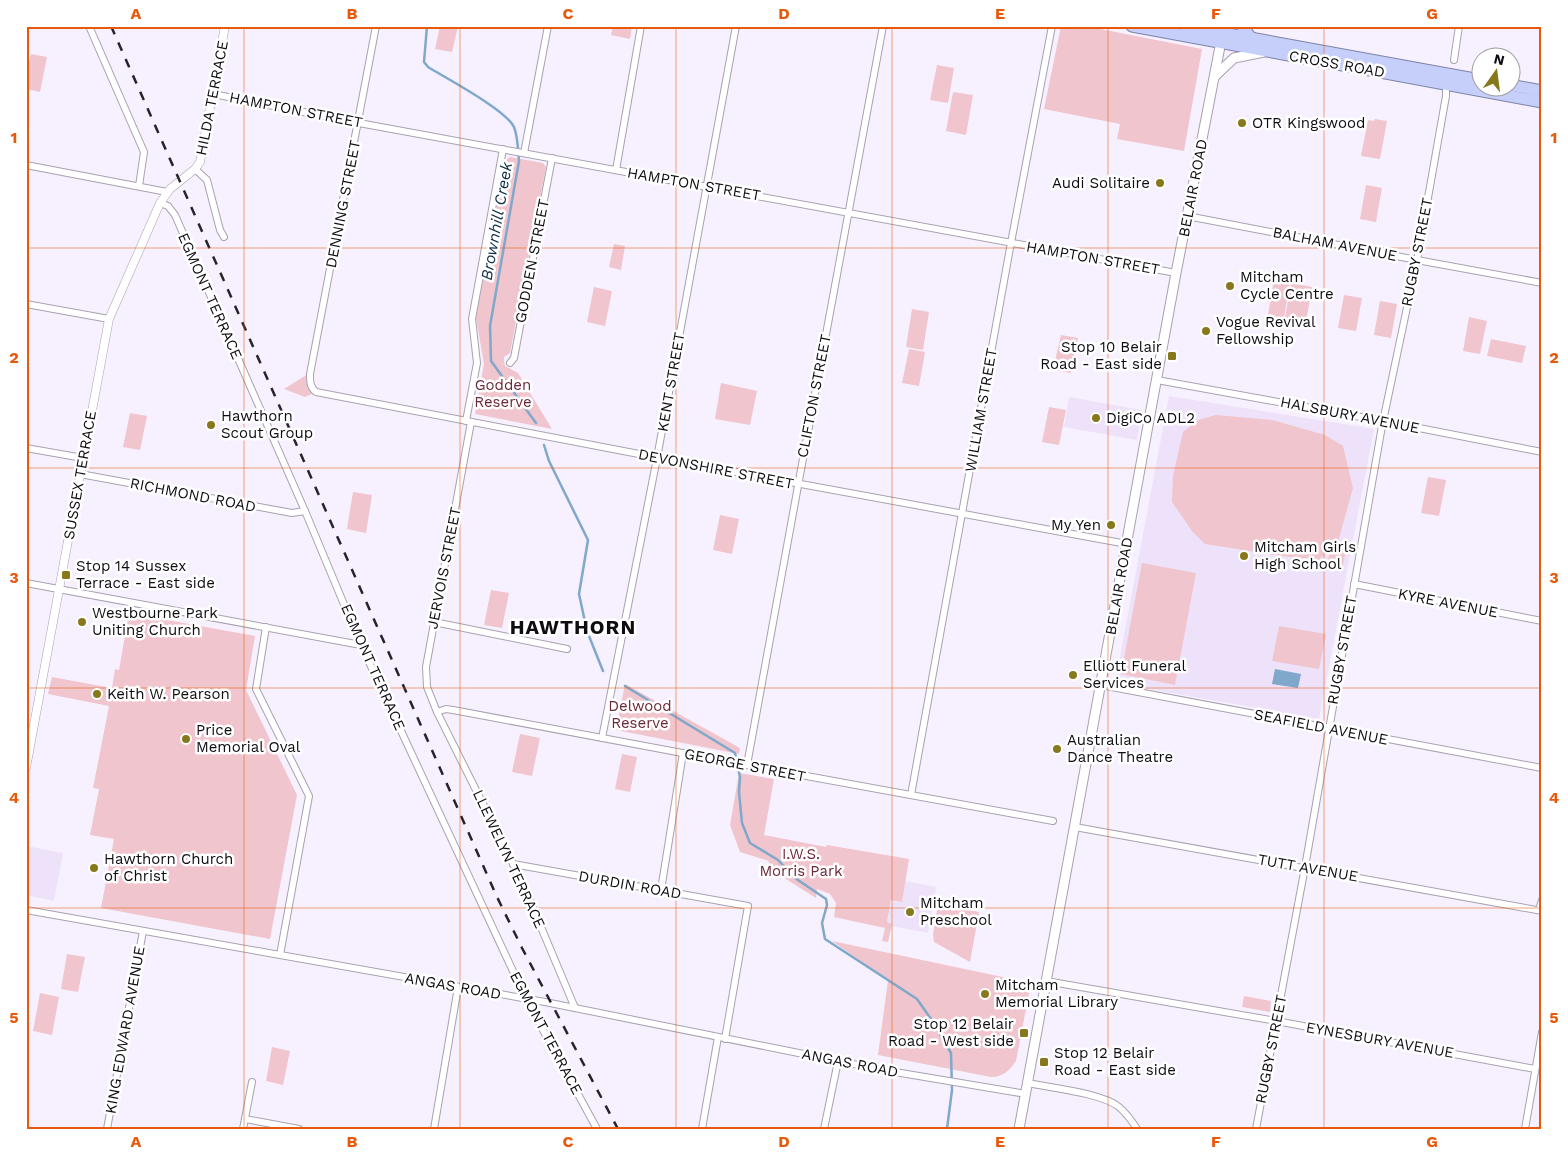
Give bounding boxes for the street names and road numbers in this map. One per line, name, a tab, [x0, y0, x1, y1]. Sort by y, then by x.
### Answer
street label: HILDA TERRACE	[192, 39, 232, 157]
street label: CROSS ROAD	[1288, 47, 1386, 81]
street label: HAMPTON STREET	[228, 88, 364, 132]
street label: DENNING STREET	[322, 138, 364, 270]
street label: BELAIR ROAD	[1175, 138, 1211, 238]
street label: HAMPTON STREET	[626, 163, 762, 205]
street label: RUGBY STREET	[1398, 196, 1436, 308]
street label: GODDEN STREET	[511, 198, 553, 324]
street label: BALHAM AVENUE	[1271, 223, 1399, 265]
street label: EGMONT TERRACE	[174, 230, 246, 362]
street label: HAMPTON STREET	[1025, 237, 1161, 279]
street label: KENT STREET	[653, 331, 689, 433]
street label: CLIFTON STREET	[793, 333, 835, 459]
street label: WILLIAM STREET	[961, 347, 1001, 473]
street label: HALSBURY AVENUE	[1279, 393, 1421, 437]
street label: SUSSEX TERRACE	[60, 409, 100, 541]
street label: DEVONSHIRE STREET	[637, 445, 795, 493]
street label: RICHMOND ROAD	[128, 474, 258, 516]
street label: JERVOIS STREET	[423, 505, 465, 631]
street label: BELAIR ROAD	[1102, 536, 1136, 636]
street label: KYRE AVENUE	[1396, 584, 1500, 622]
street label: RUGBY STREET	[1324, 594, 1360, 706]
street label: EGMONT TERRACE	[337, 601, 409, 733]
street label: SEAFIELD AVENUE	[1253, 705, 1389, 749]
street label: GEORGE STREET	[683, 744, 807, 786]
street label: LLEWELYN TERRACE	[469, 787, 549, 931]
street label: TUTT AVENUE	[1257, 850, 1359, 886]
street label: DURDIN ROAD	[577, 867, 683, 903]
street label: KING EDWARD AVENUE	[101, 945, 149, 1115]
street label: EGMONT TERRACE	[506, 968, 586, 1098]
street label: ANGAS ROAD	[403, 969, 503, 1003]
street label: RUGBY STREET	[1252, 993, 1290, 1105]
street label: EYNESBURY AVENUE	[1305, 1018, 1455, 1062]
street label: ANGAS ROAD	[800, 1045, 900, 1081]

